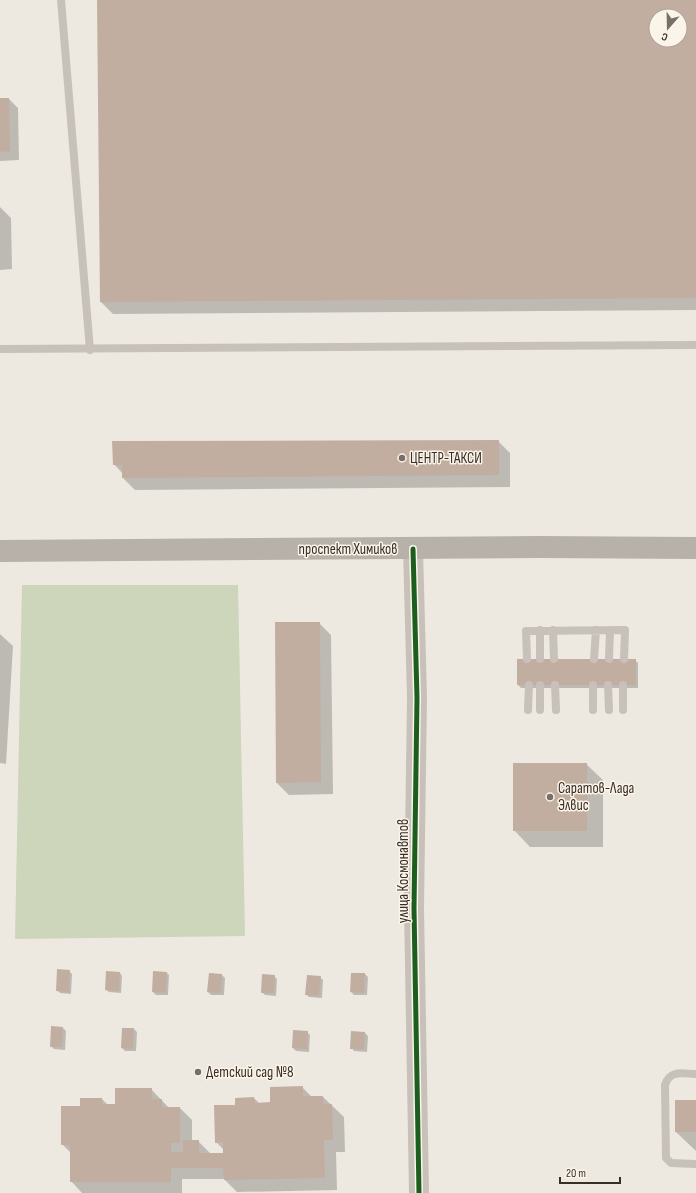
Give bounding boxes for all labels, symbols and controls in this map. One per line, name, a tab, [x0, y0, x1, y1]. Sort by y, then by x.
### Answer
north arrow	[648, 8, 688, 48]
text: С	[660, 30, 670, 44]
place label: ЦЕНТР-ТАКСИ	[410, 449, 482, 468]
marker: ЦЕНТР-ТАКСИ	[397, 453, 407, 463]
street label: проспект Химиков	[299, 540, 397, 559]
place label: Саратов-Лада Элвис	[558, 779, 635, 815]
marker: Саратов-Лада Элвис	[545, 792, 555, 802]
street label: улица Космонавтов	[394, 819, 413, 923]
place label: Детский сад №8	[206, 1063, 293, 1082]
marker: Детский сад №8	[193, 1067, 203, 1077]
scale bar	[560, 1159, 620, 1185]
text: 20 m	[566, 1166, 586, 1181]

